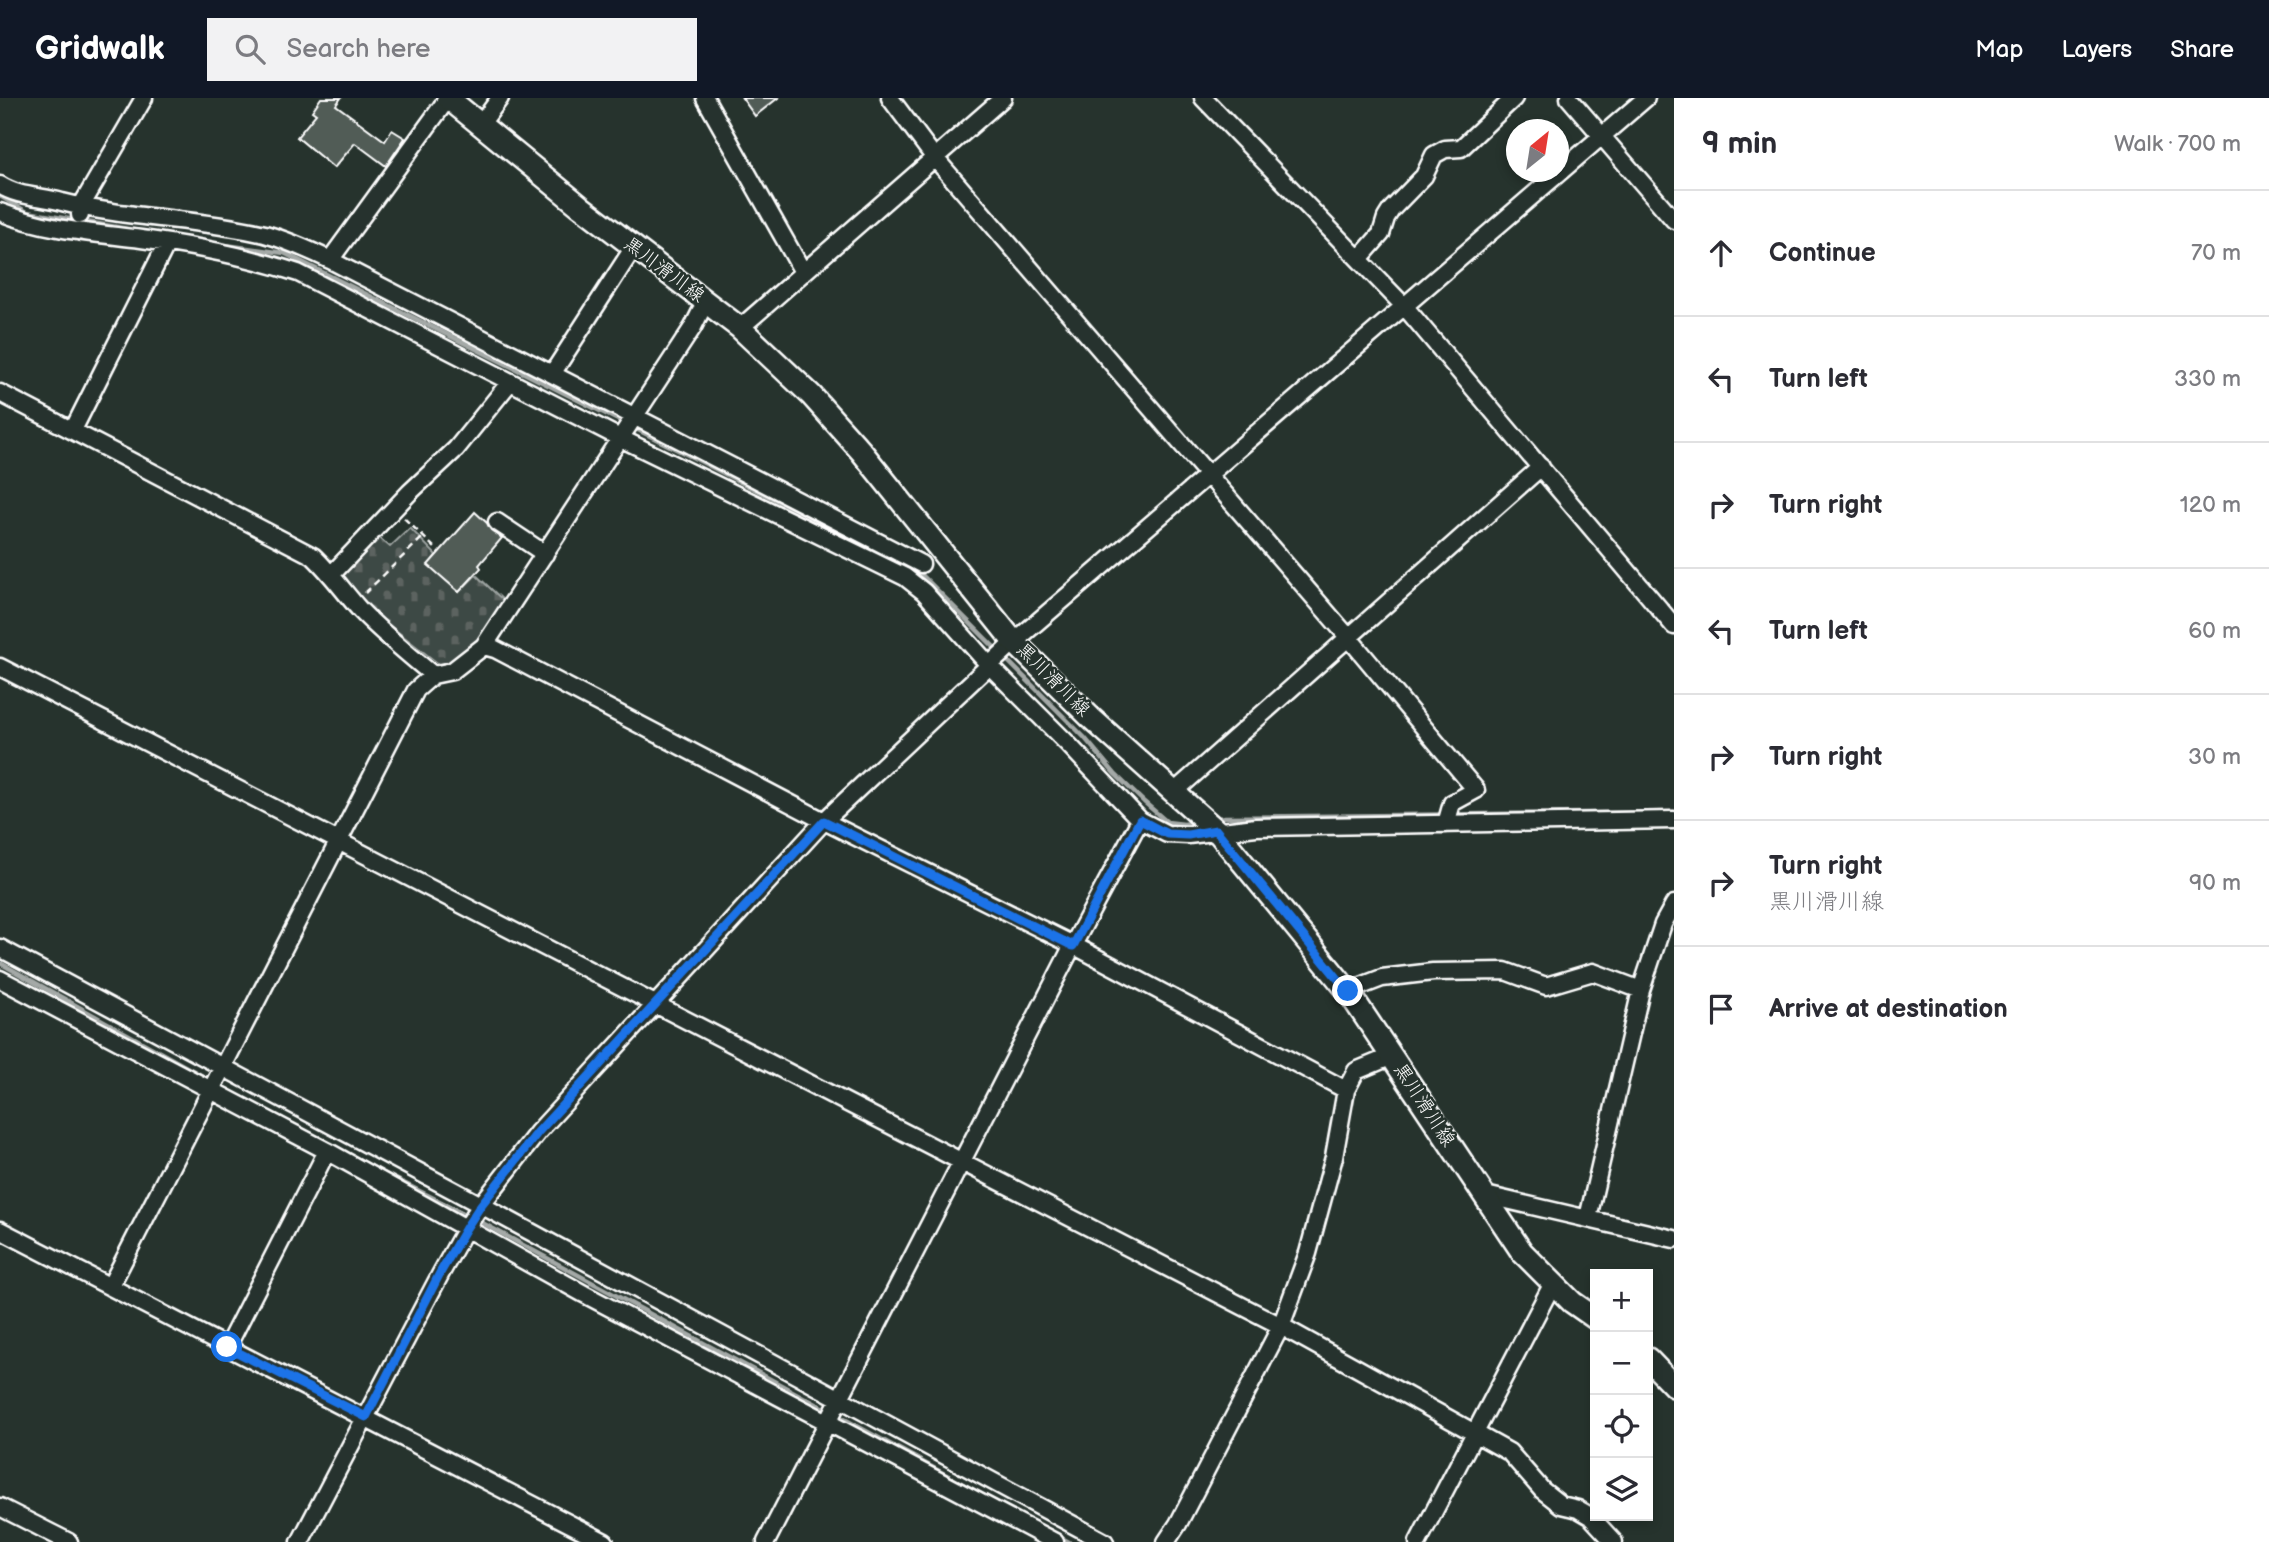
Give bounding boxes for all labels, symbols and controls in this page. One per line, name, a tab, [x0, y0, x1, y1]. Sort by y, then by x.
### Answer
search box	[207, 18, 697, 81]
text: Gridwalk	[35, 29, 165, 69]
icon: search	[231, 30, 269, 68]
text: Search here	[287, 34, 431, 65]
text: Map	[1975, 35, 2023, 64]
text: Layers	[2061, 35, 2132, 64]
text: Share	[2170, 35, 2234, 64]
north arrow	[1506, 119, 1569, 182]
text: 9 min	[1702, 126, 1777, 162]
text: Walk · 700 m	[2114, 130, 2241, 158]
street label: 黒川滑川線	[619, 232, 709, 308]
icon: ahead	[1702, 234, 1740, 272]
text: Continue	[1769, 238, 1876, 269]
text: 70 m	[2191, 239, 2241, 267]
icon: left	[1702, 360, 1740, 398]
text: Turn left	[1769, 364, 1868, 395]
text: 330 m	[2174, 365, 2241, 393]
icon: right	[1702, 486, 1740, 524]
text: Turn right	[1769, 490, 1882, 521]
text: 120 m	[2180, 491, 2241, 519]
icon: left	[1702, 612, 1740, 650]
text: Turn left	[1769, 616, 1868, 647]
text: 60 m	[2188, 617, 2241, 645]
street label: 黒川滑川線	[1011, 638, 1095, 722]
icon: right	[1702, 738, 1740, 776]
text: Turn right	[1769, 742, 1882, 773]
text: 30 m	[2188, 743, 2241, 771]
text: Turn right	[1769, 851, 1882, 882]
icon: right	[1702, 864, 1740, 902]
text: 90 m	[2189, 869, 2241, 897]
text: 黒川滑川線	[1769, 888, 1884, 916]
route end	[1332, 975, 1363, 1006]
icon: arrive	[1702, 990, 1740, 1028]
text: Arrive at destination	[1769, 994, 2008, 1025]
street label: 黒川滑川線	[1388, 1059, 1460, 1151]
map controls	[1590, 1269, 1653, 1521]
button: +	[1590, 1269, 1653, 1332]
route start	[211, 1331, 242, 1362]
button: −	[1590, 1332, 1653, 1395]
button: locate	[1590, 1395, 1653, 1458]
button: layers	[1590, 1458, 1653, 1521]

